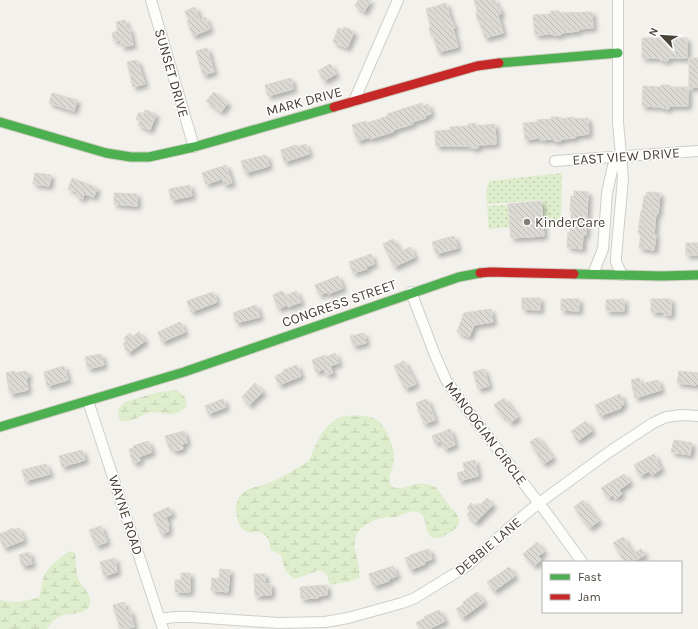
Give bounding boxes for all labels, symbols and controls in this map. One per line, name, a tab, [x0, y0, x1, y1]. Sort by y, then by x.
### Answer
north arrow	[642, 16, 682, 56]
text: N	[646, 26, 661, 38]
street label: SUNSET DRIVE	[151, 27, 192, 119]
street label: MARK DRIVE	[264, 83, 344, 120]
street label: EAST VIEW DRIVE	[572, 144, 680, 169]
place label: KinderCare	[535, 214, 605, 231]
marker: KinderCare	[522, 217, 532, 227]
street label: CONGRESS STREET	[280, 276, 399, 331]
street label: MANOOGIAN CIRCLE	[441, 378, 530, 489]
street label: WAYNE ROAD	[105, 473, 146, 557]
street label: DEBBIE LANE	[452, 514, 525, 579]
legend	[542, 561, 682, 613]
text: Fast	[578, 570, 602, 584]
text: Jam	[578, 590, 601, 604]

